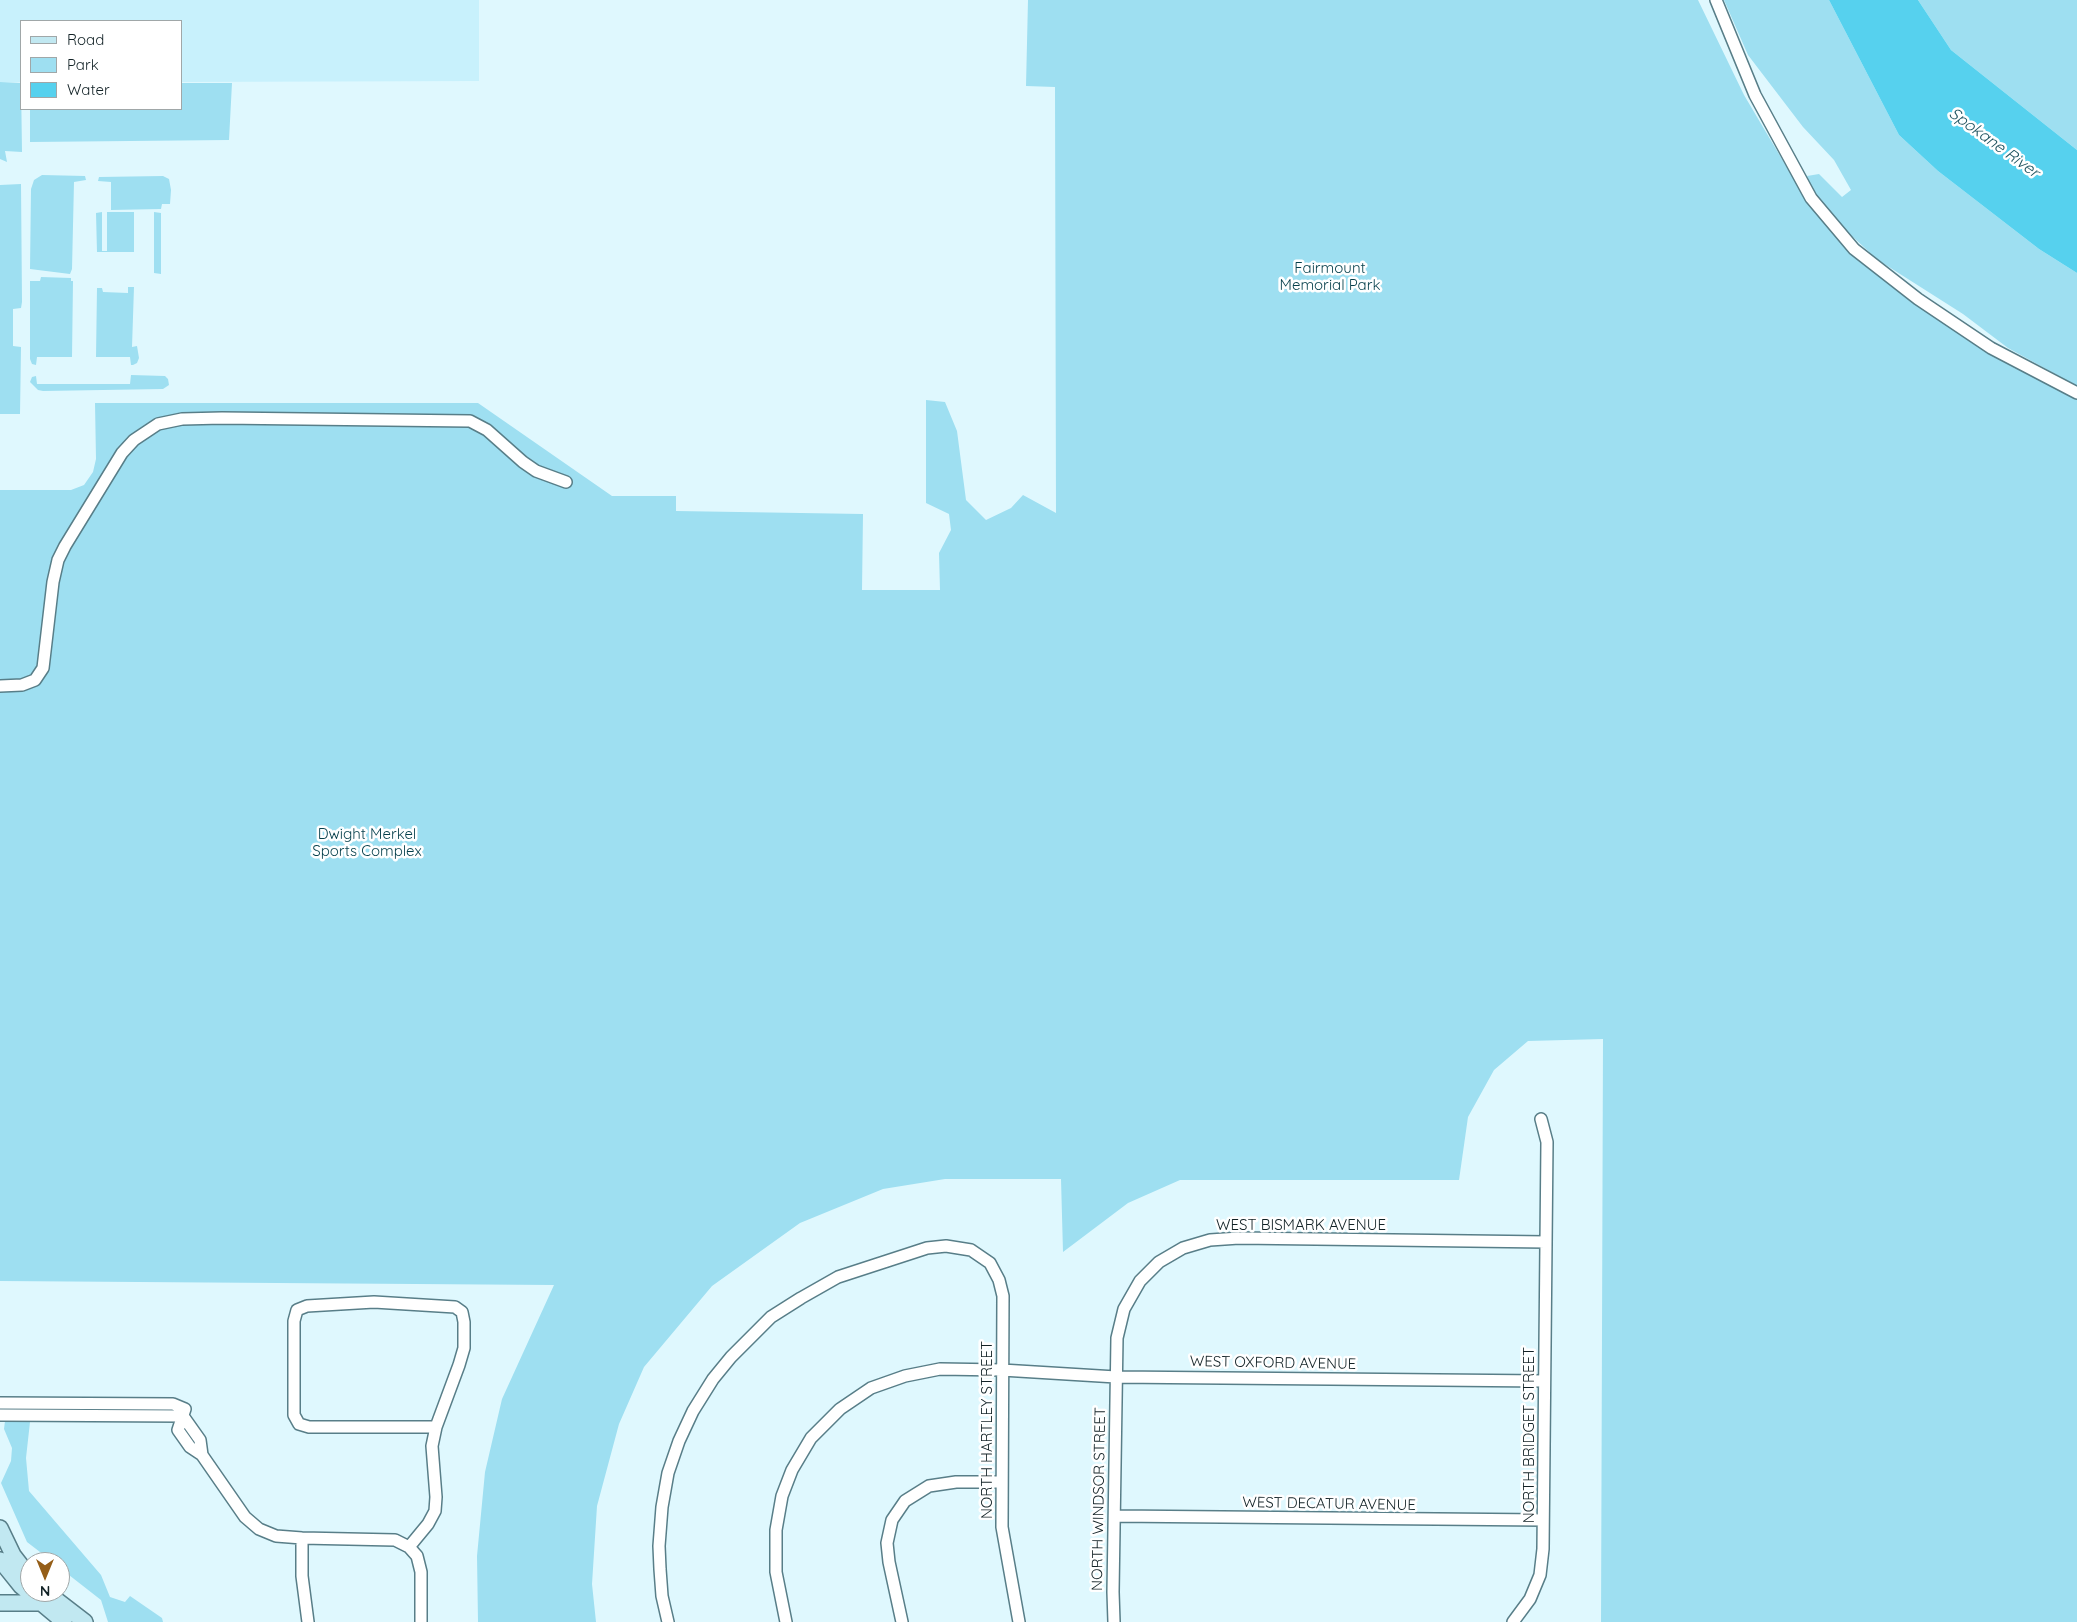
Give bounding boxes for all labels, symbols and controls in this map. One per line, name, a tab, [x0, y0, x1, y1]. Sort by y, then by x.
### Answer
legend	[20, 20, 182, 110]
text: Road	[67, 30, 104, 49]
text: Park	[67, 55, 99, 74]
text: Water	[67, 80, 110, 99]
water label: Spokane River	[1945, 104, 2043, 182]
park label: Fairmount Memorial Park	[1280, 259, 1380, 294]
park label: Dwight Merkel Sports Complex	[312, 825, 422, 860]
street label: WEST BISMARK AVENUE	[1216, 1216, 1386, 1234]
street label: NORTH HARTLEY STREET	[978, 1341, 996, 1519]
street label: NORTH BRIDGET STREET	[1520, 1347, 1538, 1523]
street label: WEST OXFORD AVENUE	[1190, 1353, 1356, 1373]
street label: NORTH WINDSOR STREET	[1088, 1407, 1110, 1591]
street label: WEST DECATUR AVENUE	[1242, 1493, 1416, 1515]
north arrow	[20, 1552, 70, 1602]
text: N	[40, 1582, 50, 1600]

